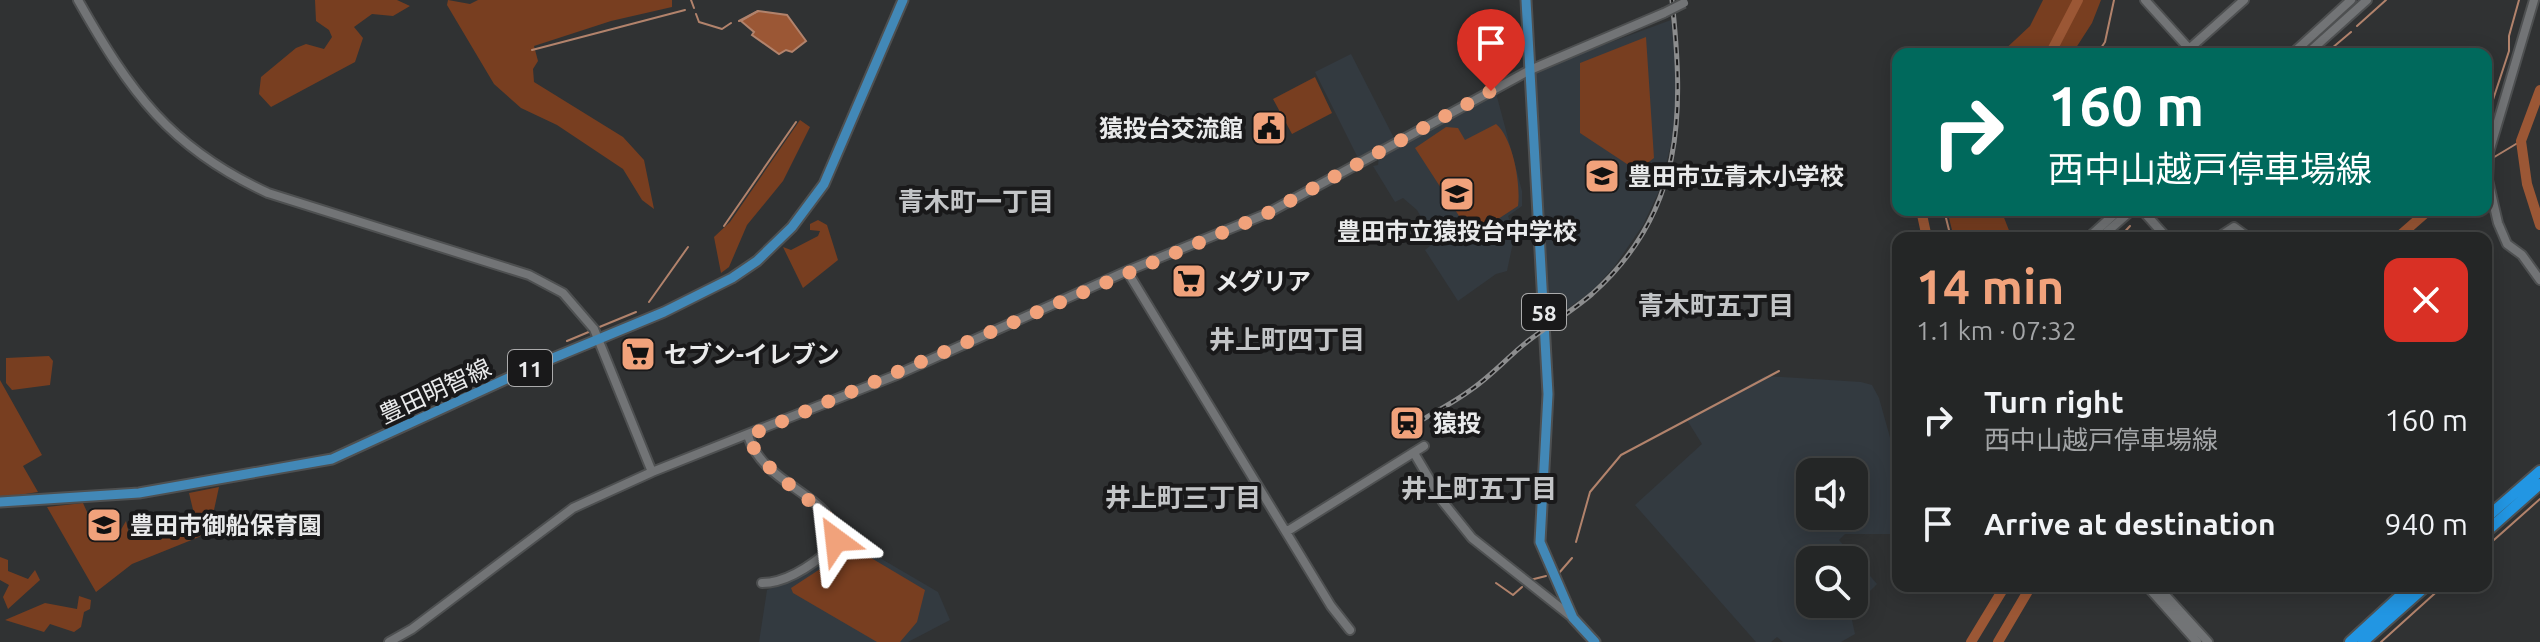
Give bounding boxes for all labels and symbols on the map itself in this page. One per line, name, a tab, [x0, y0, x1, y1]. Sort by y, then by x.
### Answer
pin	[1457, 9, 1525, 91]
public building icon: 猿投台交流館	[1250, 109, 1288, 147]
place label: 猿投台交流館	[1099, 115, 1243, 142]
school or university icon: 豊田市立青木小学校	[1583, 157, 1621, 195]
place label: 豊田市立青木小学校	[1628, 163, 1844, 190]
school or university icon: 豊田市立猿投台中学校	[1438, 175, 1476, 213]
district label: 青木町一丁目	[898, 187, 1054, 216]
place label: 豊田市立猿投台中学校	[1337, 218, 1577, 245]
supermarket icon: メグリア	[1170, 262, 1208, 300]
place label: メグリア	[1215, 268, 1311, 295]
district label: 青木町五丁目	[1638, 291, 1794, 320]
road number: 58	[1522, 294, 1566, 330]
district label: 井上町四丁目	[1209, 325, 1365, 354]
supermarket icon: セブン-イレブン	[619, 335, 657, 373]
place label: セブン-イレブン	[664, 341, 840, 368]
road number: 11	[508, 350, 552, 386]
street label: 豊田明智線	[375, 353, 495, 429]
station icon: 猿投	[1388, 404, 1426, 442]
place label: 猿投	[1433, 410, 1481, 437]
district label: 井上町五丁目	[1401, 474, 1557, 503]
district label: 井上町三丁目	[1105, 483, 1261, 512]
position arrow	[794, 498, 878, 582]
school or university icon: 豊田市御船保育園	[85, 506, 123, 544]
place label: 豊田市御船保育園	[130, 512, 322, 539]

